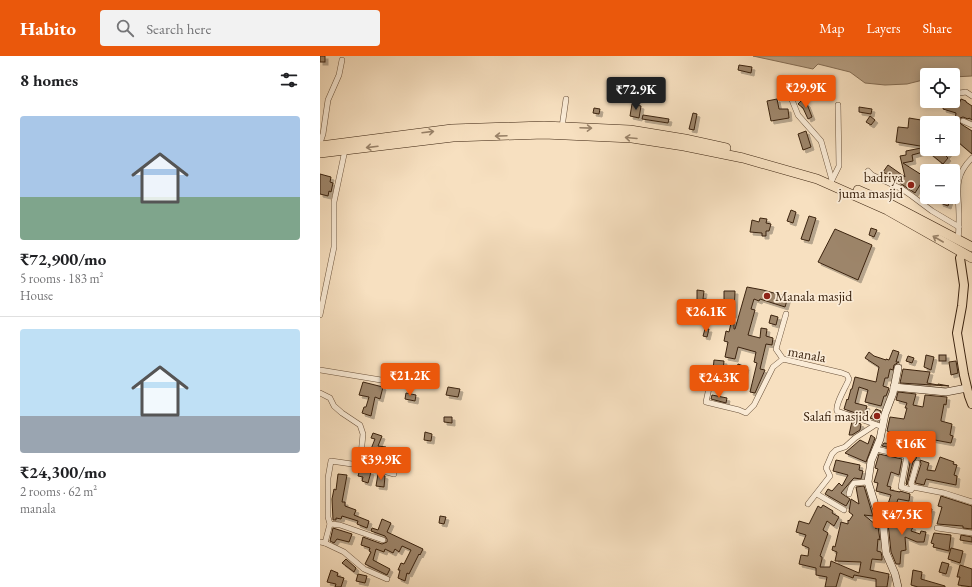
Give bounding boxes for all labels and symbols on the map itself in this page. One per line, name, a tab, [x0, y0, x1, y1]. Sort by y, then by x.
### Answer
pin: ₹29.9K	[773, 75, 839, 109]
pin: ₹72.9K	[603, 77, 669, 111]
one-way arrow	[579, 124, 592, 132]
one-way arrow	[421, 128, 434, 136]
one-way arrow	[495, 132, 508, 139]
one-way arrow	[625, 135, 638, 142]
one-way arrow	[365, 143, 378, 151]
place label: badriya juma masjid	[838, 168, 904, 202]
marker: badriya juma masjid	[906, 180, 916, 190]
one-way arrow	[932, 235, 944, 242]
place label: Manala masjid	[775, 287, 853, 305]
marker: Manala masjid	[762, 291, 772, 301]
pin: ₹26.1K	[673, 299, 739, 333]
street label: manala	[787, 342, 828, 366]
pin: ₹21.2K	[377, 363, 443, 397]
pin: ₹24.3K	[686, 365, 752, 399]
place label: Salafi masjid	[803, 407, 870, 425]
marker: Salafi masjid	[872, 411, 882, 421]
pin: ₹16K	[887, 431, 935, 465]
pin: ₹39.9K	[348, 447, 414, 481]
pin: ₹47.5K	[869, 502, 935, 536]

